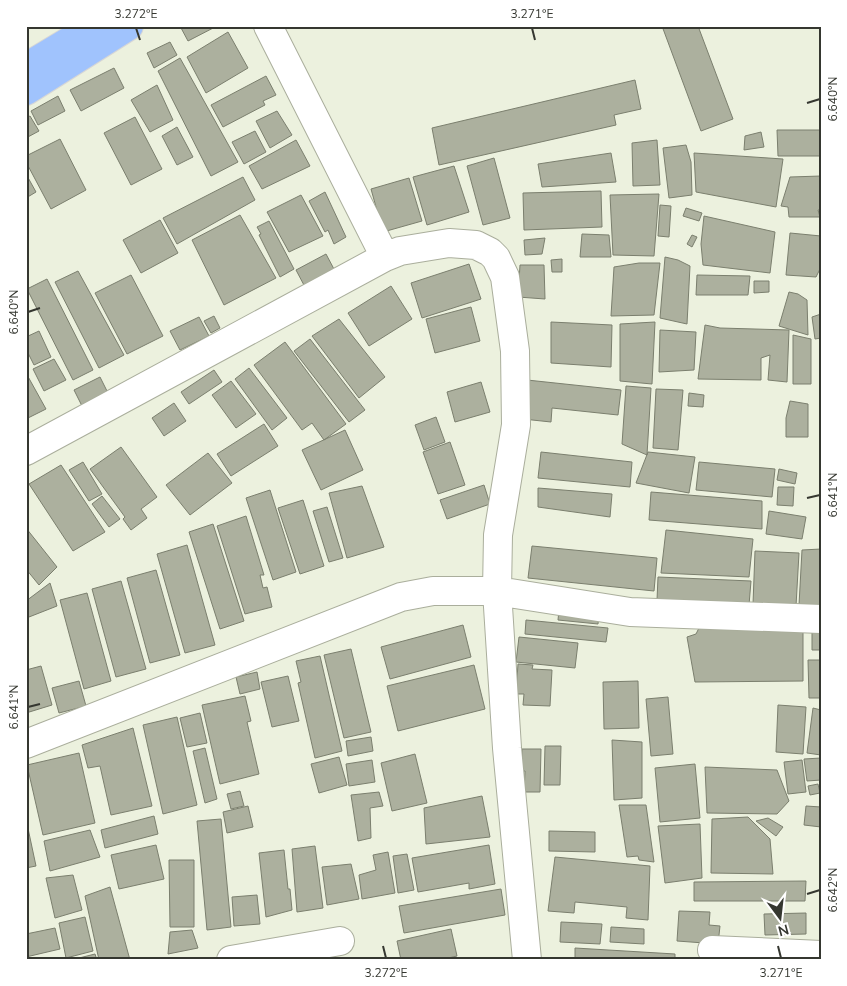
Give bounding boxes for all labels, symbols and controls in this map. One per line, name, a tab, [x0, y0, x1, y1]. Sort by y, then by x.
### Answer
text: 3.272°E	[115, 6, 157, 22]
text: 3.271°E	[511, 6, 553, 22]
text: 6.640°N	[825, 77, 841, 121]
text: 6.640°N	[6, 290, 22, 334]
text: 6.641°N	[825, 473, 841, 517]
text: 6.641°N	[6, 685, 22, 729]
text: 6.642°N	[825, 868, 841, 912]
north arrow	[754, 894, 804, 944]
text: N	[776, 920, 791, 941]
text: 3.272°E	[365, 965, 407, 981]
text: 3.271°E	[760, 965, 802, 981]

